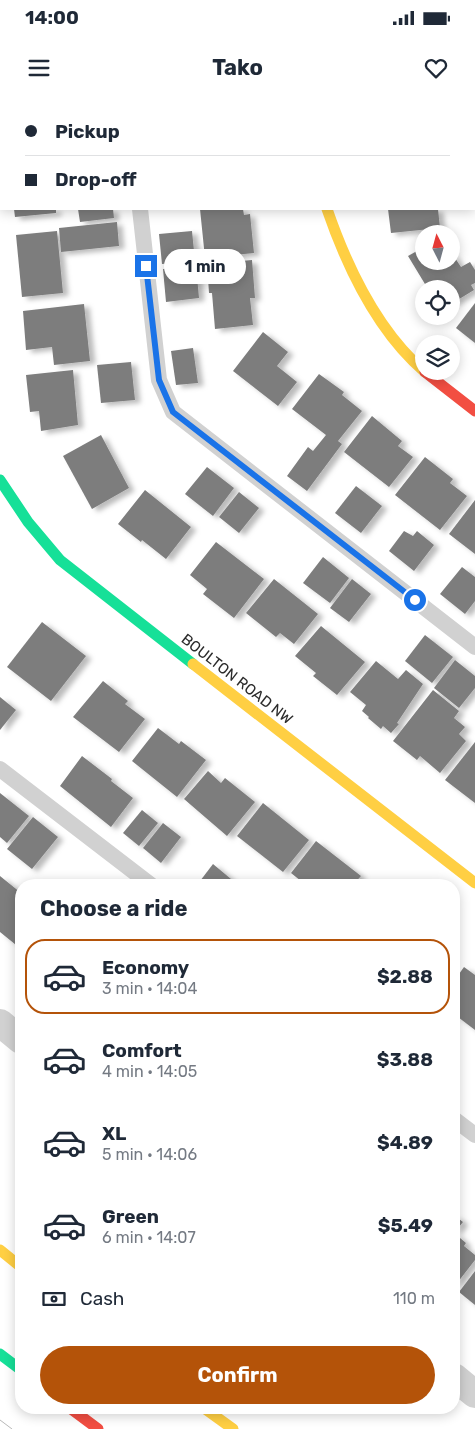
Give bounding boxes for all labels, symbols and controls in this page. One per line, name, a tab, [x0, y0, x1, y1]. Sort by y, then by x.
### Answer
text: 14:00	[25, 6, 79, 29]
icon: menu	[25, 54, 53, 82]
text: Tako	[212, 54, 263, 81]
icon: heart	[422, 54, 450, 82]
text: Pickup	[55, 120, 120, 143]
text: Drop-off	[55, 168, 137, 191]
north arrow	[415, 225, 460, 270]
map controls	[415, 225, 460, 380]
callout: 1 min	[164, 248, 246, 284]
route end	[135, 255, 157, 277]
text: 1 min	[185, 257, 225, 276]
button: locate	[415, 280, 460, 325]
button: layers	[415, 335, 460, 380]
route start	[404, 589, 426, 611]
street label: BOULTON ROAD NW	[178, 630, 296, 728]
text: Choose a ride	[40, 895, 187, 922]
icon: car	[42, 954, 87, 999]
text: Economy	[102, 956, 189, 979]
text: $2.88	[377, 965, 433, 988]
text: 3 min · 14:04	[102, 979, 197, 998]
icon: car	[42, 1037, 87, 1082]
text: Comfort	[102, 1039, 182, 1062]
text: $3.88	[377, 1048, 433, 1071]
text: 4 min · 14:05	[102, 1062, 197, 1081]
icon: car	[42, 1120, 87, 1165]
text: XL	[102, 1122, 126, 1145]
text: $4.89	[377, 1131, 433, 1154]
text: 5 min · 14:06	[102, 1145, 197, 1164]
icon: car	[42, 1203, 87, 1248]
text: Green	[102, 1205, 159, 1228]
text: $5.49	[378, 1214, 433, 1237]
text: 6 min · 14:07	[102, 1228, 196, 1247]
icon: cash	[40, 1285, 68, 1313]
text: Cash	[80, 1287, 124, 1310]
text: 110 m	[393, 1289, 435, 1308]
button: Confirm	[40, 1346, 435, 1404]

